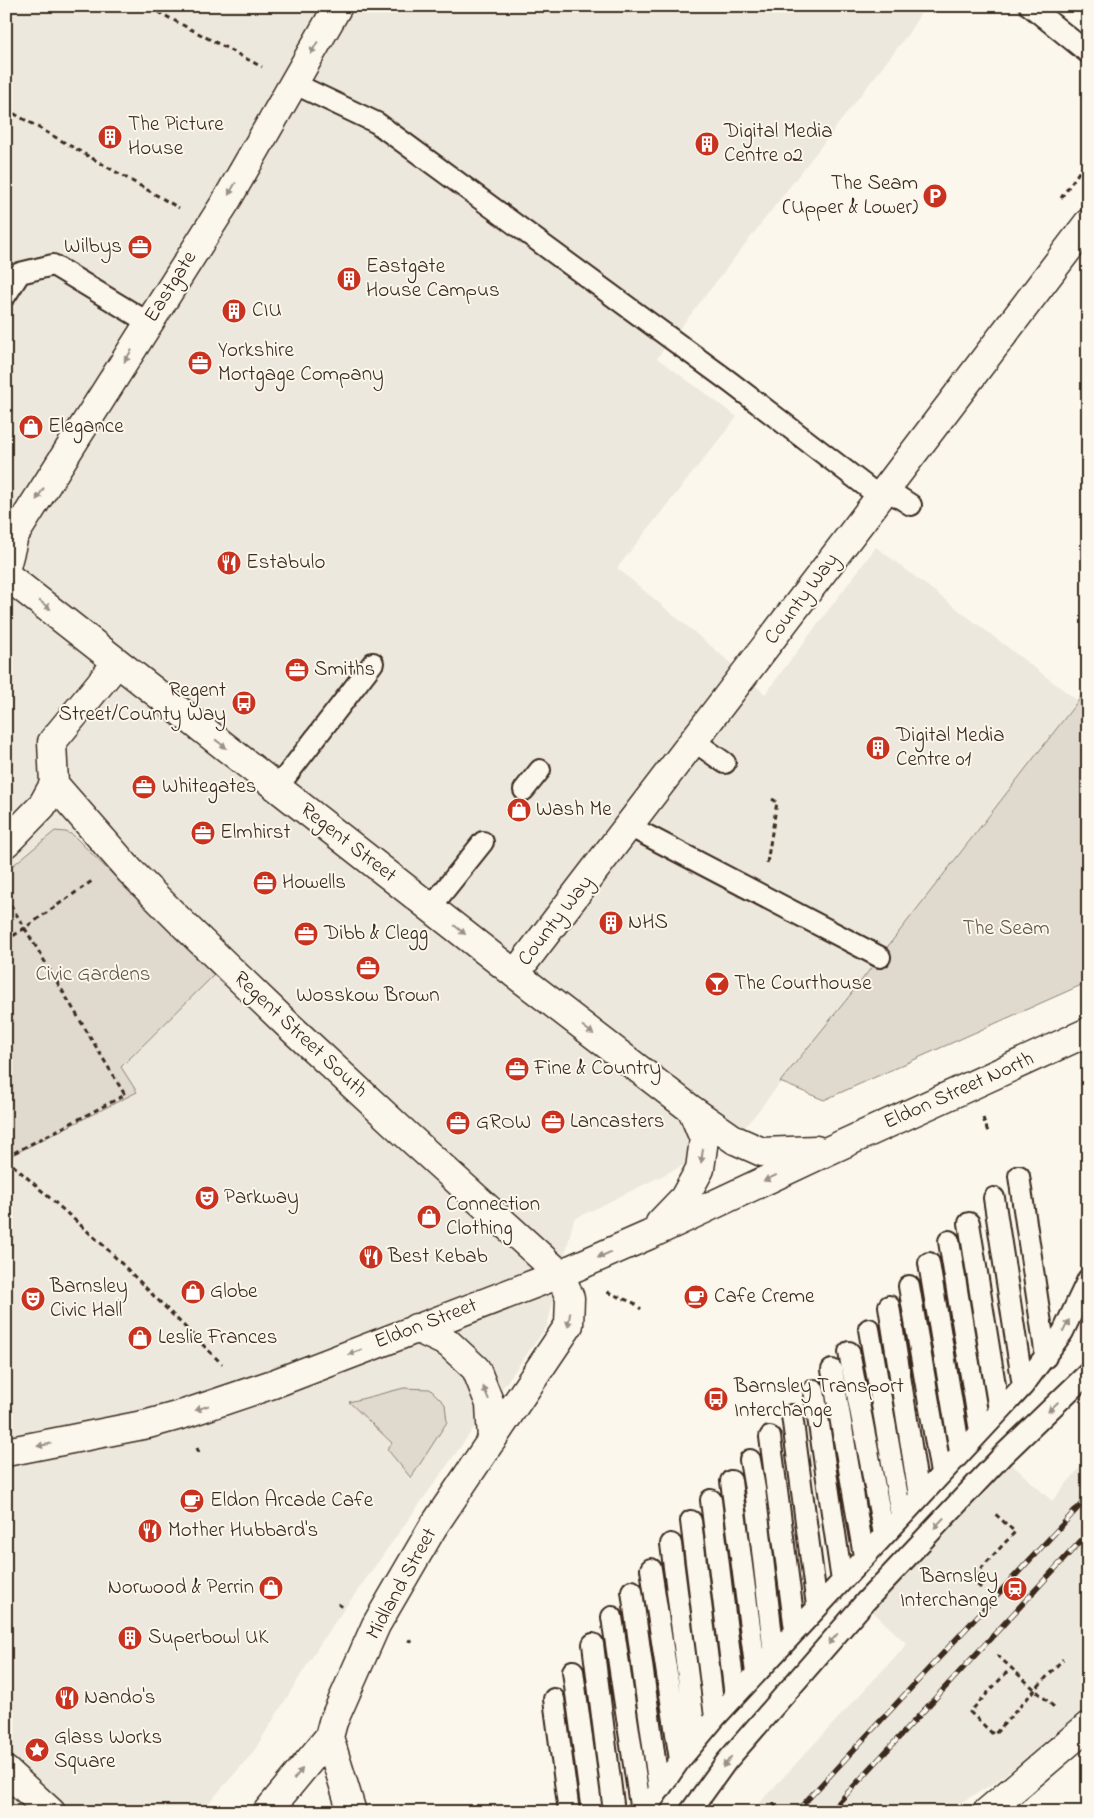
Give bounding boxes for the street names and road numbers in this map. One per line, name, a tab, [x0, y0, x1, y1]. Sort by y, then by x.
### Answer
street label: Eastgate	[137, 245, 207, 330]
street label: County Way	[758, 547, 848, 652]
street label: Regent Street	[292, 796, 403, 892]
street label: County Way	[511, 869, 603, 974]
street label: Regent Street South	[225, 965, 374, 1107]
street label: Eldon Street North	[879, 1044, 1039, 1138]
street label: Eldon Street	[370, 1291, 482, 1357]
street label: Midland Street	[359, 1523, 445, 1645]

